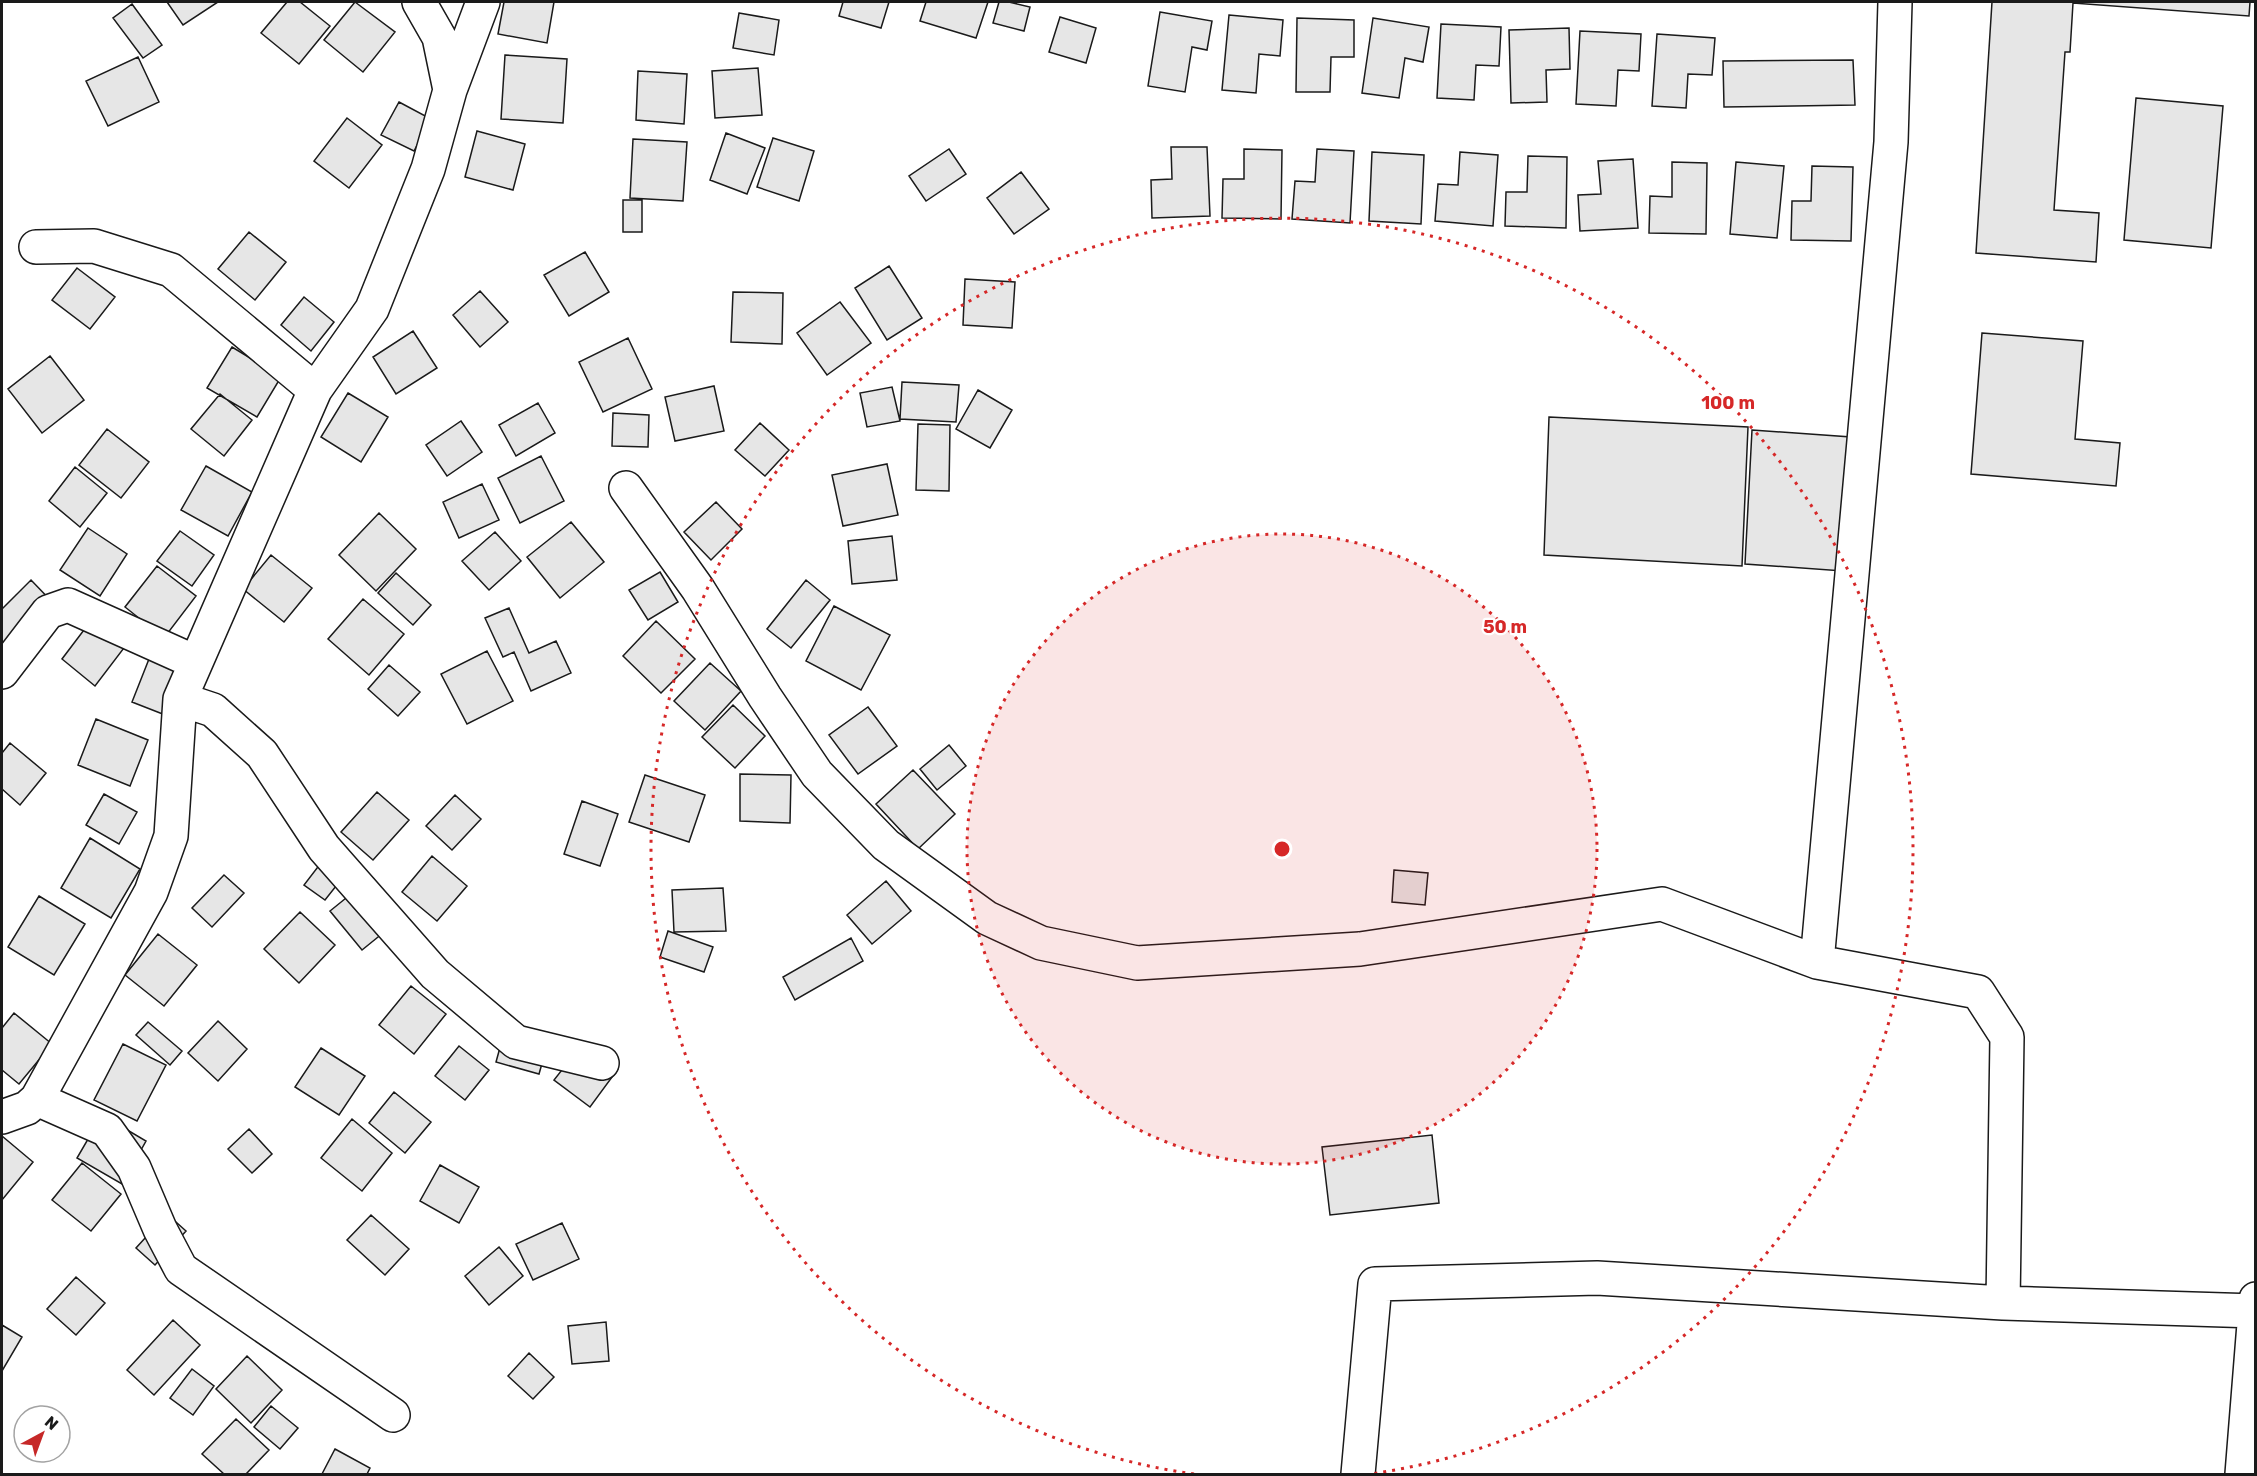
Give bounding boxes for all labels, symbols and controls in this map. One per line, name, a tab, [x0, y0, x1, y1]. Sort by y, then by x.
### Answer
text: 100 m	[1701, 392, 1755, 414]
text: 50 m	[1483, 616, 1527, 638]
centre of rings	[1272, 839, 1292, 859]
north arrow	[12, 1404, 72, 1464]
text: N	[41, 1412, 62, 1434]

